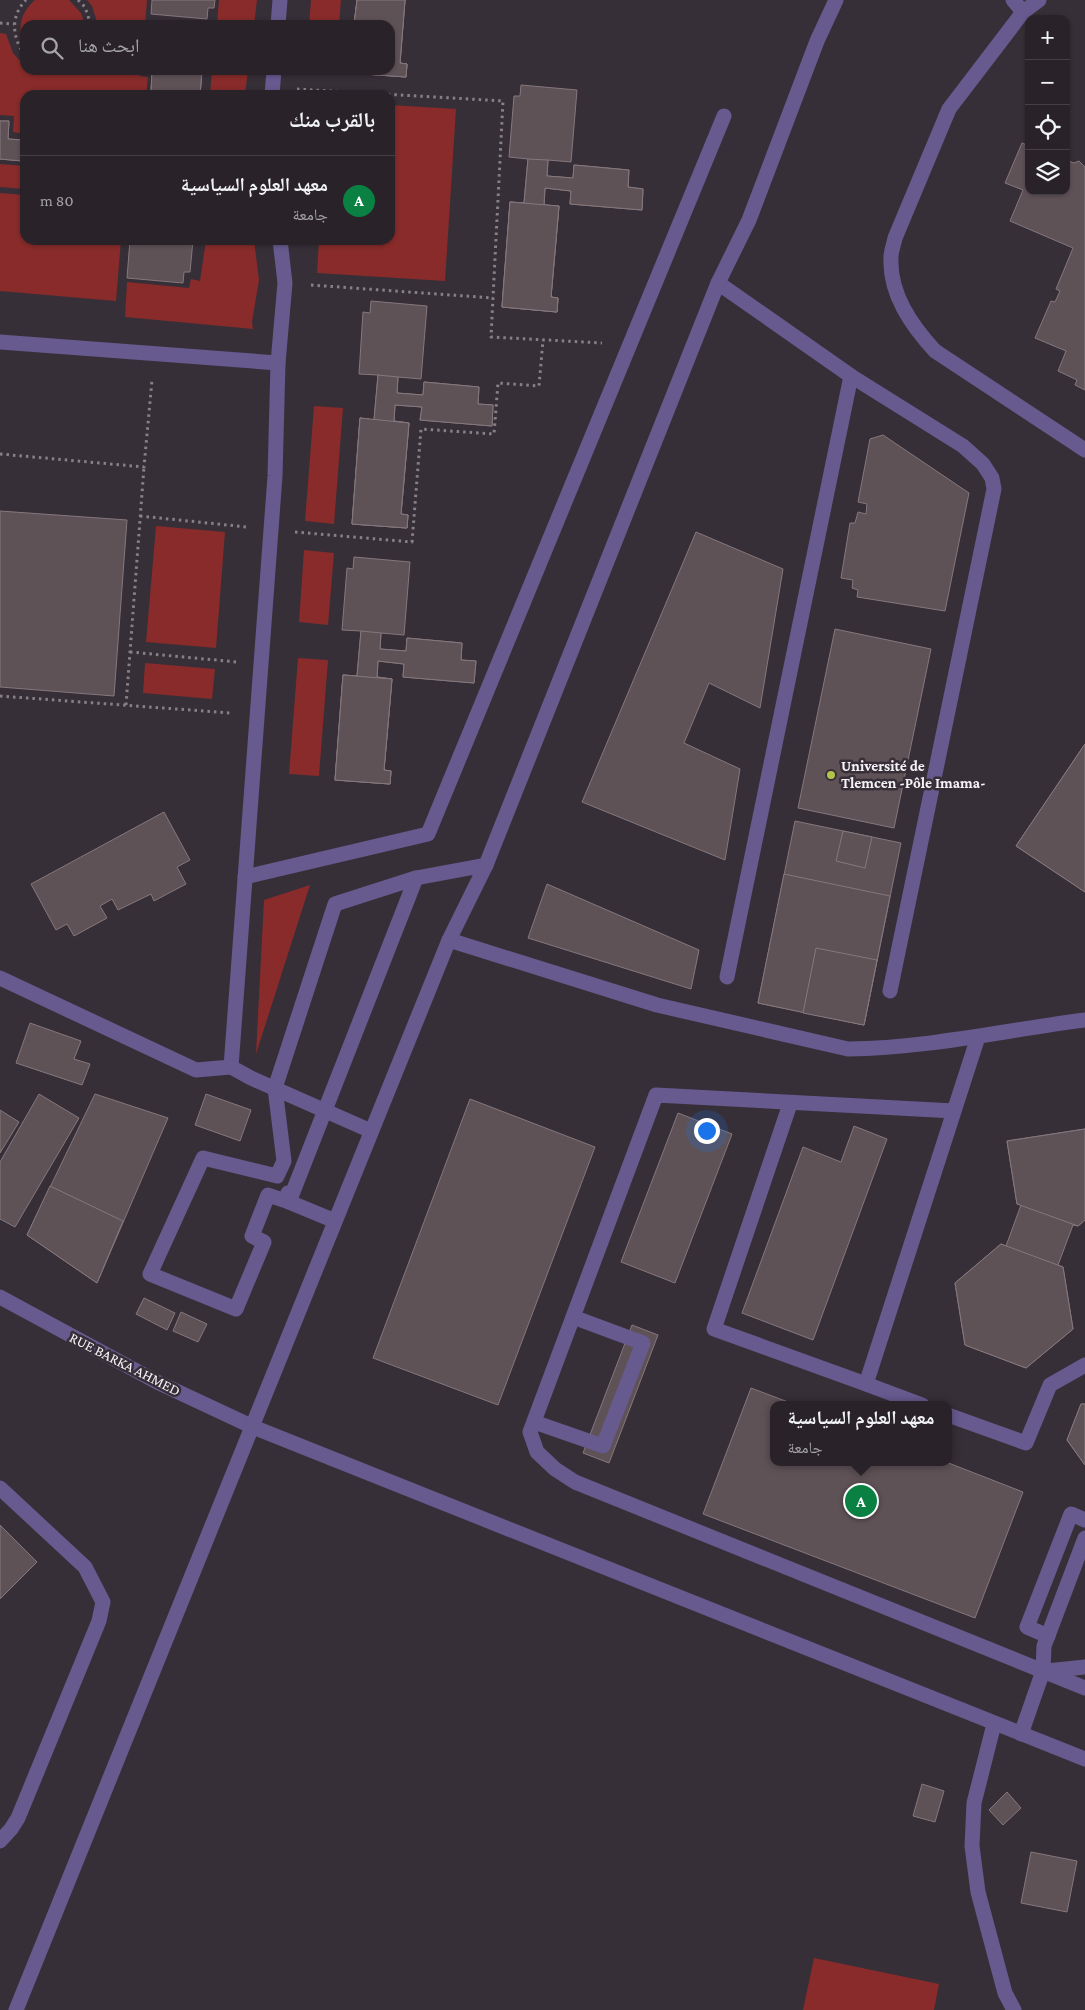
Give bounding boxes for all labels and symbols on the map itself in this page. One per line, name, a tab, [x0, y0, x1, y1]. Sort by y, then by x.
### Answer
place label: Université de Tlemcen -Pôle Imama-	[841, 758, 986, 791]
marker: Université de Tlemcen -Pôle Imama-	[825, 769, 837, 781]
your location	[694, 1118, 720, 1144]
street label: RUE BARKA AHMED	[67, 1329, 183, 1399]
pin: A	[845, 1482, 877, 1520]

